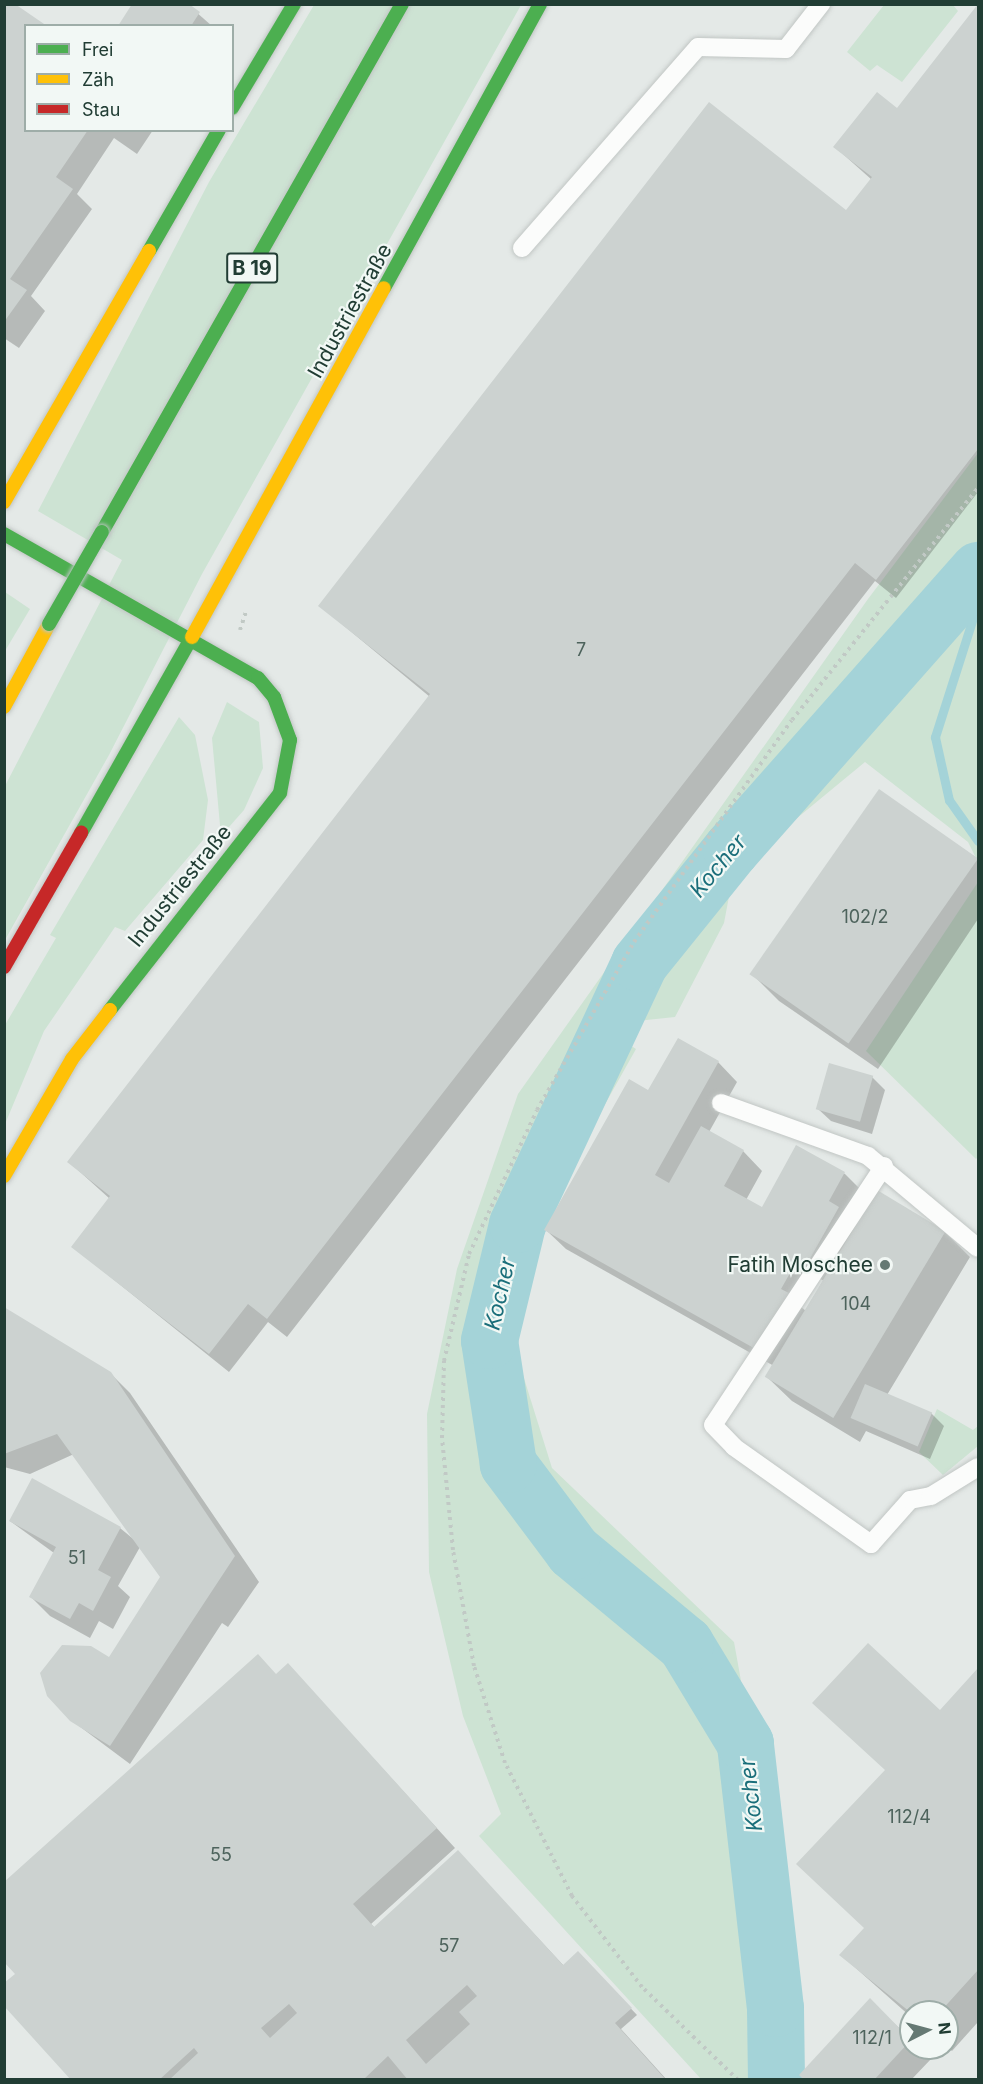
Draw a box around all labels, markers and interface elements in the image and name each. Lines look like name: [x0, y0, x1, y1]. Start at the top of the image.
legend: [24, 24, 234, 132]
text: Frei: [82, 39, 113, 60]
text: Zäh: [82, 69, 114, 90]
text: Stau: [82, 99, 120, 120]
street label: Industriestraße: [303, 239, 397, 383]
road number: B 19: [225, 251, 279, 285]
house number: 7: [576, 639, 586, 661]
street label: Industriestraße: [123, 820, 237, 952]
water label: Kocher: [684, 829, 752, 903]
house number: 102/2: [841, 906, 889, 928]
place label: Fatih Moschee: [727, 1252, 873, 1278]
water label: Kocher: [479, 1255, 521, 1333]
marker: Fatih Moschee: [878, 1258, 892, 1272]
house number: 104: [841, 1293, 871, 1315]
house number: 51: [68, 1547, 86, 1569]
water label: Kocher: [734, 1757, 768, 1833]
house number: 112/4: [887, 1806, 931, 1828]
house number: 55: [210, 1844, 232, 1866]
house number: 57: [438, 1935, 460, 1957]
north arrow: [899, 2000, 959, 2060]
text: N: [934, 2021, 955, 2035]
house number: 112/1: [852, 2027, 892, 2049]

